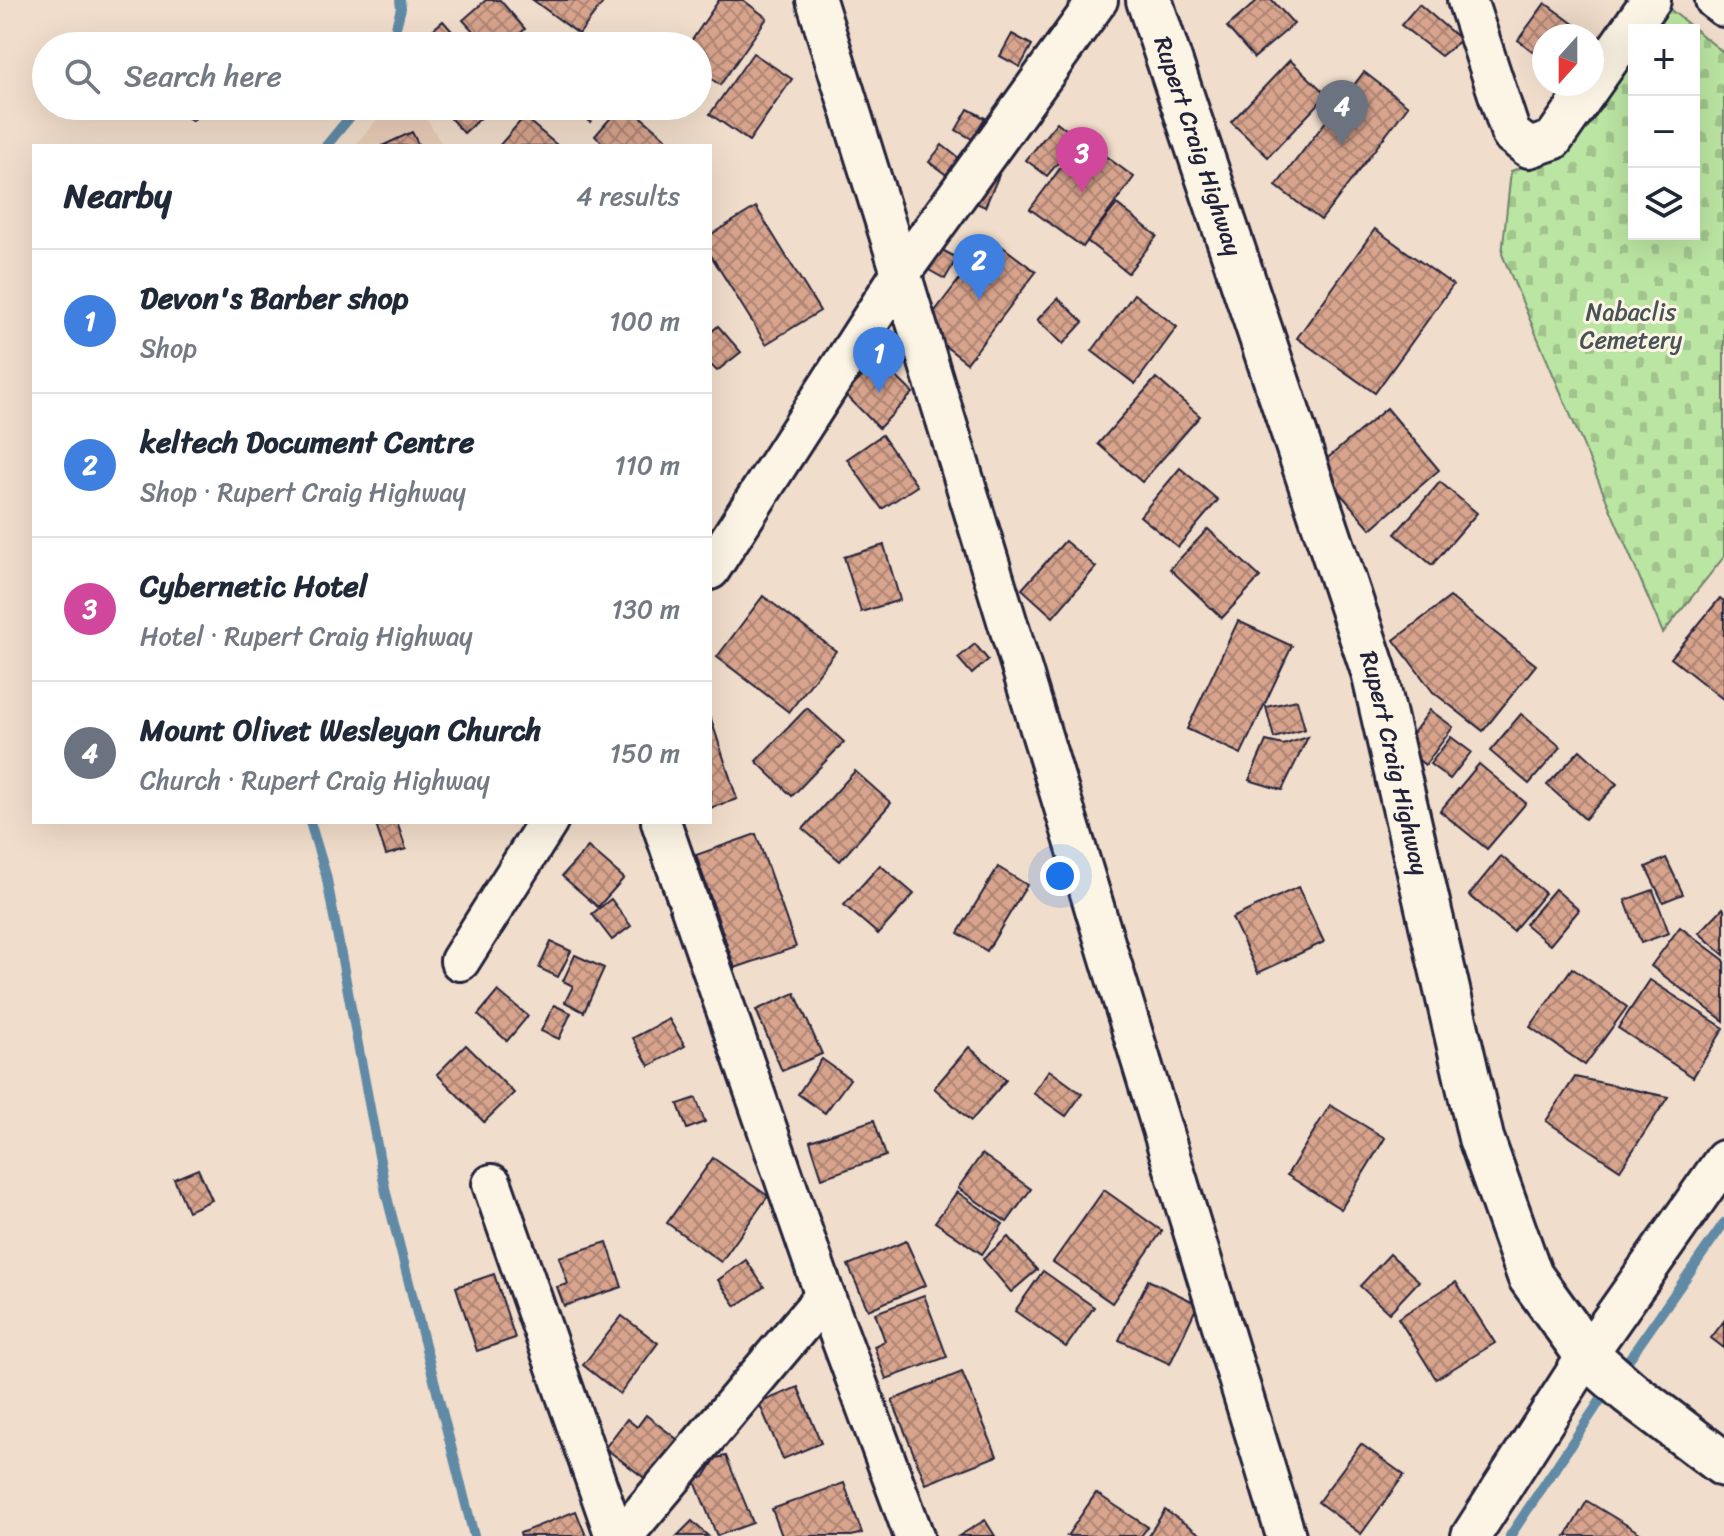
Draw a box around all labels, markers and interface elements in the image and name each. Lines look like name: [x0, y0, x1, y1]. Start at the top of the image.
north arrow: [1532, 24, 1604, 96]
map controls: [1628, 24, 1700, 240]
button: +: [1628, 24, 1700, 96]
street label: Rupert Craig Highway: [1142, 31, 1254, 262]
search box: [32, 32, 712, 120]
text: Search here: [124, 49, 282, 103]
icon: search: [60, 54, 104, 98]
pin: 4: [1316, 80, 1368, 146]
button: −: [1628, 96, 1700, 168]
pin: 3: [1056, 127, 1108, 193]
text: Nearby: [64, 166, 172, 226]
button: layers: [1628, 168, 1700, 240]
text: 4 results: [576, 173, 680, 219]
pin: 2: [953, 234, 1005, 300]
text: Devon's Barber shop: [140, 271, 409, 325]
park label: Nabaclis Cemetery: [1580, 291, 1683, 361]
text: 1: [84, 298, 96, 344]
text: 100 m: [609, 298, 680, 344]
text: Shop: [140, 325, 197, 371]
pin: 1: [853, 327, 905, 393]
text: keltech Document Centre: [140, 415, 474, 469]
text: 2: [82, 442, 98, 488]
text: 110 m: [615, 442, 680, 488]
text: Shop · Rupert Craig Highway: [140, 469, 466, 515]
text: Cybernetic Hotel: [140, 559, 367, 613]
text: 3: [83, 586, 97, 632]
text: 130 m: [611, 586, 680, 632]
text: Hotel · Rupert Craig Highway: [140, 613, 473, 659]
street label: Rupert Craig Highway: [1347, 645, 1441, 880]
text: Mount Olivet Wesleyan Church: [140, 703, 542, 757]
text: 4: [82, 730, 98, 776]
text: 150 m: [610, 730, 680, 776]
text: Church · Rupert Craig Highway: [140, 757, 490, 803]
your location: [1040, 856, 1080, 896]

